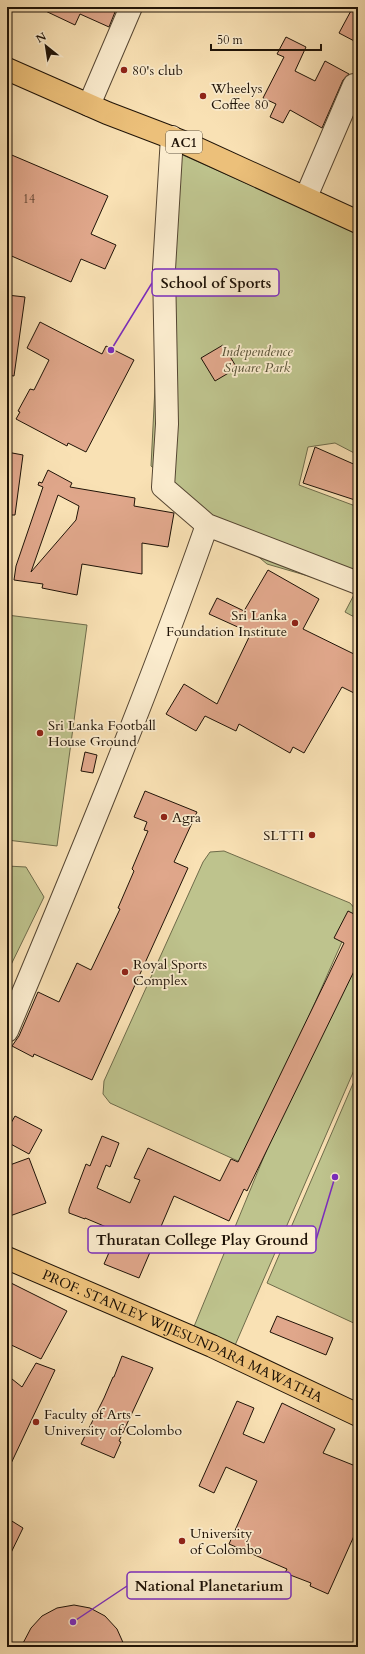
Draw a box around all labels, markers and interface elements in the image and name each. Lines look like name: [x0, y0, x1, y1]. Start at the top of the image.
north arrow: [26, 26, 66, 66]
scale bar: [211, 26, 321, 52]
text: N: [33, 29, 50, 47]
text: 50 m: [217, 32, 244, 48]
place label: 80's club: [132, 61, 183, 80]
marker: 80's club: [119, 65, 129, 75]
place label: Wheelys Coffee 80: [210, 79, 269, 114]
marker: Wheelys Coffee 80: [198, 91, 208, 101]
road number: AC1: [166, 131, 202, 153]
house number: 14: [23, 191, 35, 207]
callout: School of Sports: [152, 269, 279, 296]
text: School of Sports: [161, 273, 271, 293]
park label: Independence Square Park: [221, 342, 293, 377]
place label: Sri Lanka Foundation Institute: [166, 606, 287, 641]
marker: Sri Lanka Foundation Institute: [290, 618, 300, 628]
place label: Sri Lanka Football House Ground: [48, 716, 156, 751]
marker: Sri Lanka Football House Ground: [35, 728, 45, 738]
place label: Agra: [172, 808, 201, 827]
marker: Agra: [159, 812, 169, 822]
place label: SLTTI: [263, 826, 304, 845]
marker: SLTTI: [307, 830, 317, 840]
place label: Royal Sports Complex: [133, 955, 208, 990]
marker: Royal Sports Complex: [120, 967, 130, 977]
callout: Thuratan College Play Ground: [88, 1226, 316, 1253]
text: Thuratan College Play Ground: [96, 1230, 309, 1250]
street label: PROF. STANLEY WIJESUNDARA MAWATHA: [39, 1265, 326, 1407]
place label: Faculty of Arts - University of Colombo: [44, 1405, 182, 1440]
marker: Faculty of Arts - University of Colombo: [31, 1417, 41, 1427]
place label: University of Colombo: [190, 1524, 262, 1559]
marker: University of Colombo: [177, 1536, 187, 1546]
callout: National Planetarium: [127, 1572, 291, 1599]
text: National Planetarium: [135, 1576, 283, 1596]

